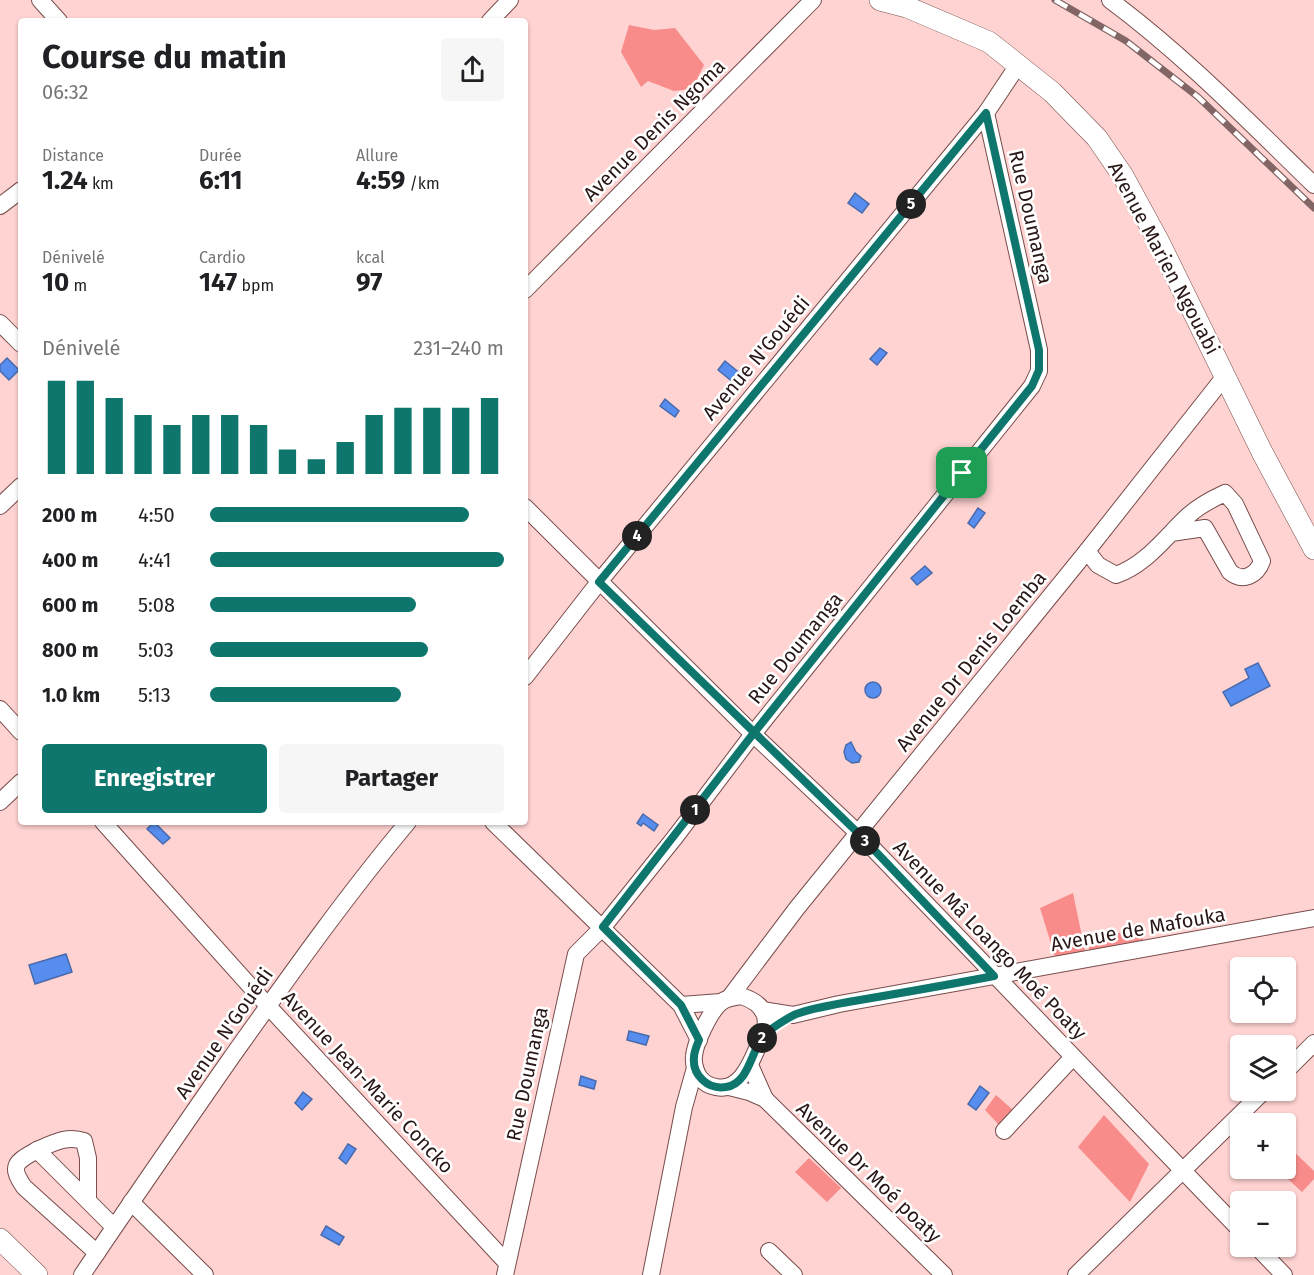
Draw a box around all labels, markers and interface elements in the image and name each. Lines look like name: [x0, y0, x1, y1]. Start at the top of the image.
text: Course du matin: [42, 37, 287, 77]
button: share: [441, 38, 504, 101]
street label: Avenue Denis Ngoma: [578, 54, 730, 206]
text: 06:32: [42, 80, 88, 104]
text: Distance: [42, 146, 104, 165]
text: Durée: [199, 146, 242, 165]
text: Allure: [356, 146, 398, 165]
street label: Rue Doumanga: [1004, 148, 1058, 286]
street label: Avenue Marien Ngouabi: [1103, 158, 1225, 358]
text: 1.24: [42, 165, 88, 196]
text: 6:11: [199, 165, 243, 196]
text: 4:59: [356, 165, 405, 196]
text: km: [88, 174, 114, 193]
text: /km: [405, 174, 440, 193]
pin: 5: [896, 189, 926, 219]
text: 5: [907, 194, 915, 213]
text: Dénivelé: [42, 248, 105, 267]
text: Cardio: [199, 248, 246, 267]
text: kcal: [356, 248, 385, 267]
text: 10: [42, 267, 69, 298]
text: 147: [199, 267, 237, 298]
text: 97: [356, 267, 382, 298]
text: m: [69, 276, 87, 295]
text: bpm: [237, 276, 274, 295]
street label: Avenue N'Gouédi: [697, 291, 815, 425]
text: Dénivelé: [42, 336, 120, 360]
text: 231–240 m: [413, 336, 504, 360]
pin: [936, 447, 987, 498]
icon: arrive: [945, 456, 978, 489]
text: 200 m: [42, 503, 97, 527]
text: 4:50: [138, 503, 175, 527]
pin: 4: [622, 521, 652, 551]
text: 4: [632, 526, 642, 545]
text: 400 m: [42, 548, 98, 572]
text: 4:41: [138, 548, 171, 572]
street label: Avenue Dr Denis Loemba: [891, 566, 1051, 756]
street label: Rue Doumanga: [743, 587, 847, 709]
text: 600 m: [42, 593, 98, 617]
text: 5:08: [138, 593, 175, 617]
text: 800 m: [42, 638, 99, 662]
text: 5:03: [138, 638, 174, 662]
text: 1.0 km: [42, 683, 100, 707]
text: 5:13: [138, 683, 171, 707]
button: Enregistrer: [42, 744, 267, 813]
button: Partager: [279, 744, 504, 813]
pin: 1: [680, 795, 710, 825]
text: 1: [691, 800, 699, 819]
pin: 3: [850, 826, 880, 856]
text: 3: [861, 831, 869, 850]
street label: Avenue Mâ Loango Moé Poaty: [888, 835, 1092, 1045]
street label: Avenue de Mafouka: [1049, 902, 1227, 956]
map controls: [1230, 957, 1296, 1257]
button: locate: [1230, 957, 1296, 1023]
street label: Avenue N'Gouédi: [170, 963, 278, 1103]
street label: Avenue Jean-Marie Concko: [277, 986, 459, 1178]
street label: Rue Doumanga: [501, 1005, 553, 1143]
pin: 2: [747, 1023, 777, 1053]
text: 2: [758, 1028, 766, 1047]
button: layers: [1230, 1035, 1296, 1101]
street label: Avenue Dr Moé poaty: [792, 1097, 947, 1248]
button: +: [1230, 1113, 1296, 1179]
button: −: [1230, 1191, 1296, 1257]

